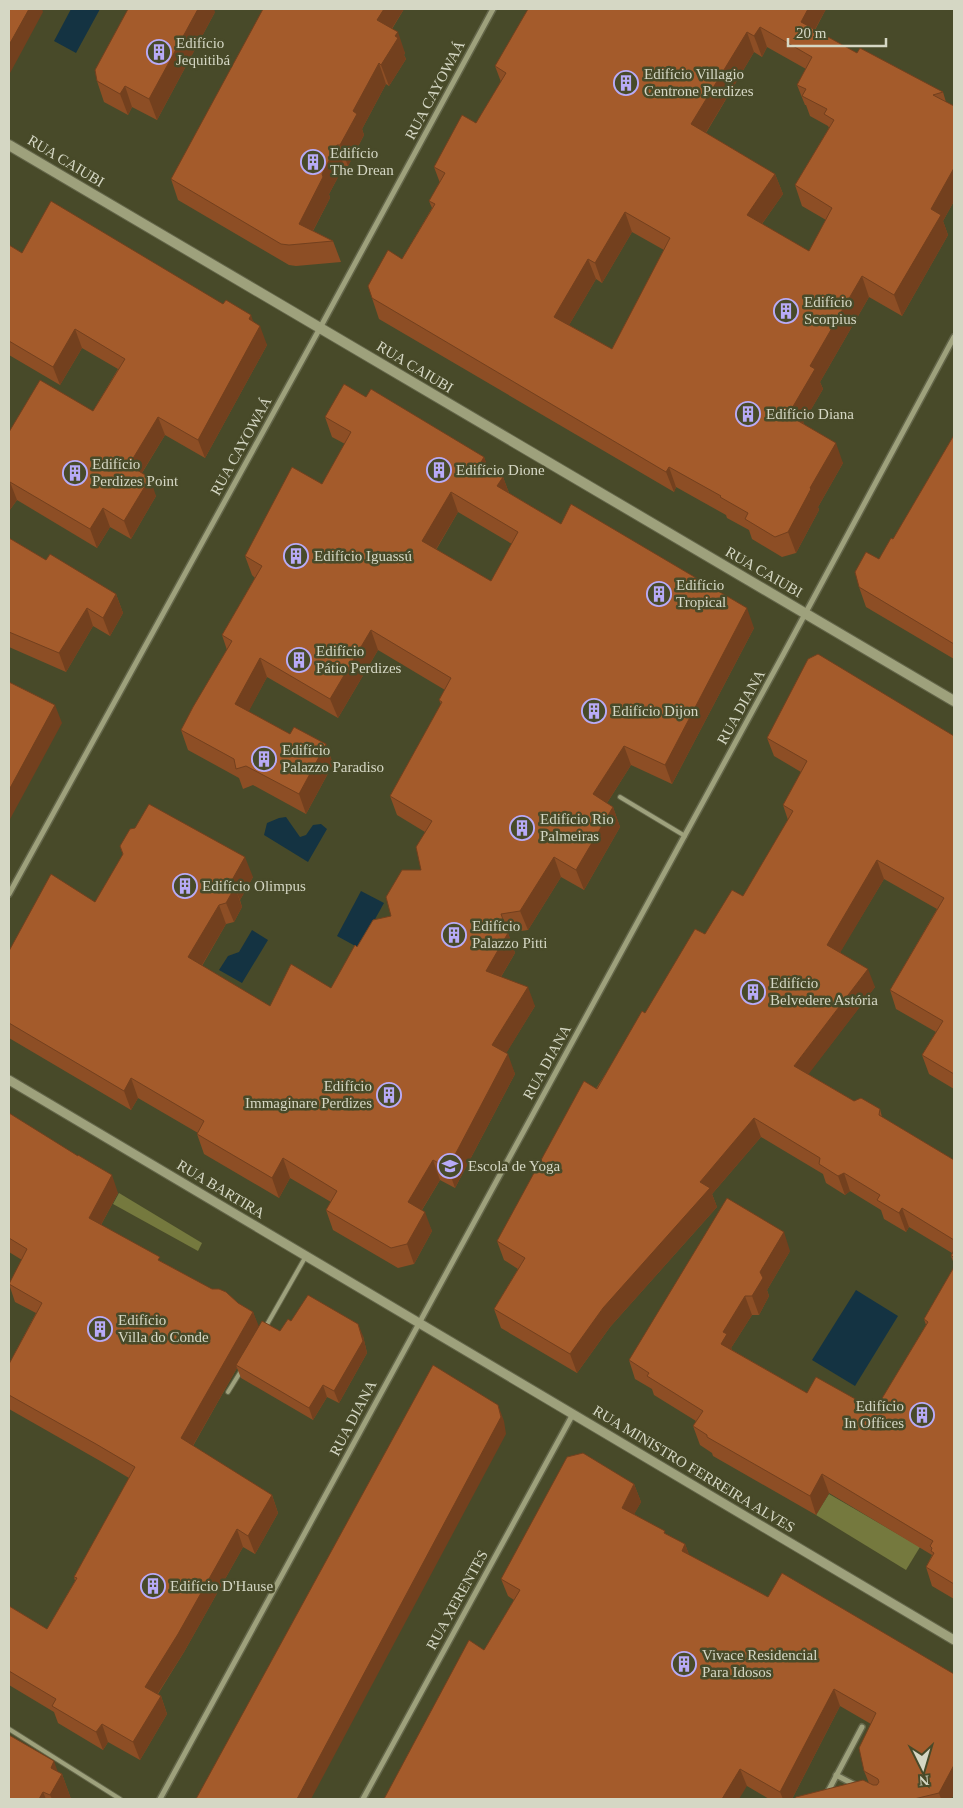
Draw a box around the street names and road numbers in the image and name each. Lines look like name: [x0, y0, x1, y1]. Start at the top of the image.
street label: RUA CAYOWAÁ: [402, 38, 468, 142]
street label: RUA CAIUBI: [25, 132, 107, 190]
street label: RUA CAIUBI: [374, 338, 456, 396]
street label: RUA CAYOWAÁ: [207, 394, 275, 498]
street label: RUA CAIUBI: [723, 544, 805, 600]
street label: RUA DIANA: [714, 667, 768, 747]
street label: RUA DIANA: [520, 1022, 574, 1102]
street label: RUA BARTIRA: [174, 1157, 268, 1222]
street label: RUA DIANA: [326, 1377, 380, 1458]
street label: RUA MINISTRO FERREIRA ALVES: [590, 1402, 798, 1536]
street label: RUA XERENTES: [423, 1547, 491, 1653]

